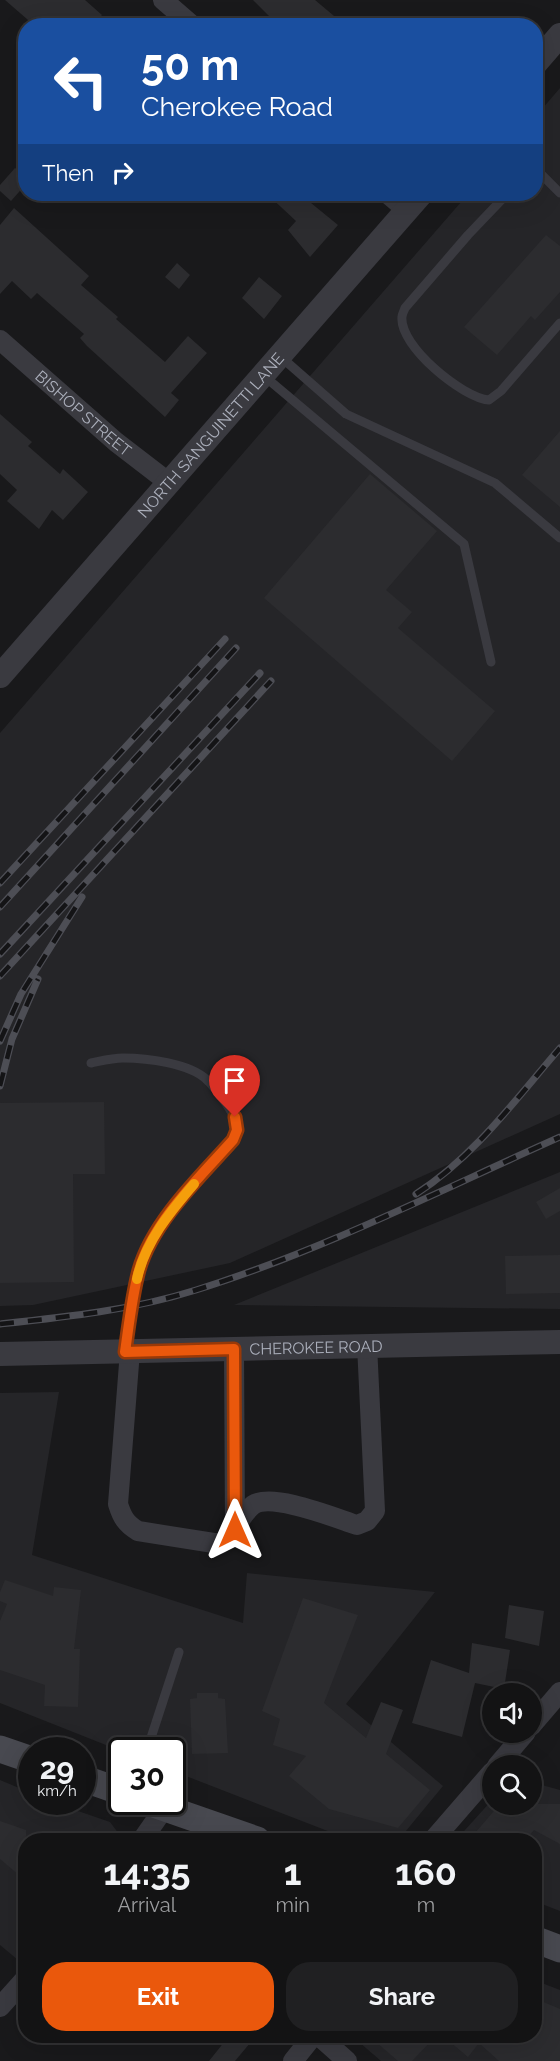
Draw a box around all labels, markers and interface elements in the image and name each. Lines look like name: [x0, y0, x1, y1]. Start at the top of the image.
text: 50 m: [141, 41, 239, 90]
icon: left: [42, 42, 120, 120]
text: Cherokee Road: [141, 91, 333, 122]
icon: right: [106, 156, 139, 189]
text: Then: [42, 160, 94, 186]
street label: NORTH SANGUINETTI LANE: [133, 348, 288, 521]
street label: BISHOP STREET: [32, 366, 135, 460]
pin: [209, 1055, 260, 1117]
icon: arrive: [218, 1064, 251, 1097]
street label: CHEROKEE ROAD: [249, 1336, 383, 1358]
position arrow: [203, 1498, 267, 1562]
map controls: [482, 1683, 542, 1815]
button: sound: [482, 1683, 542, 1743]
speed limit sign: 30: [108, 1737, 186, 1815]
text: 29: [40, 1751, 74, 1786]
button: search: [482, 1755, 542, 1815]
text: km/h: [37, 1782, 77, 1800]
text: 14:35: [103, 1851, 190, 1893]
text: 1: [284, 1851, 302, 1893]
text: 160: [395, 1851, 457, 1893]
text: Arrival: [117, 1893, 176, 1917]
text: min: [276, 1893, 310, 1917]
text: m: [417, 1893, 435, 1917]
button: Exit: [42, 1962, 274, 2031]
button: Share: [286, 1962, 518, 2031]

